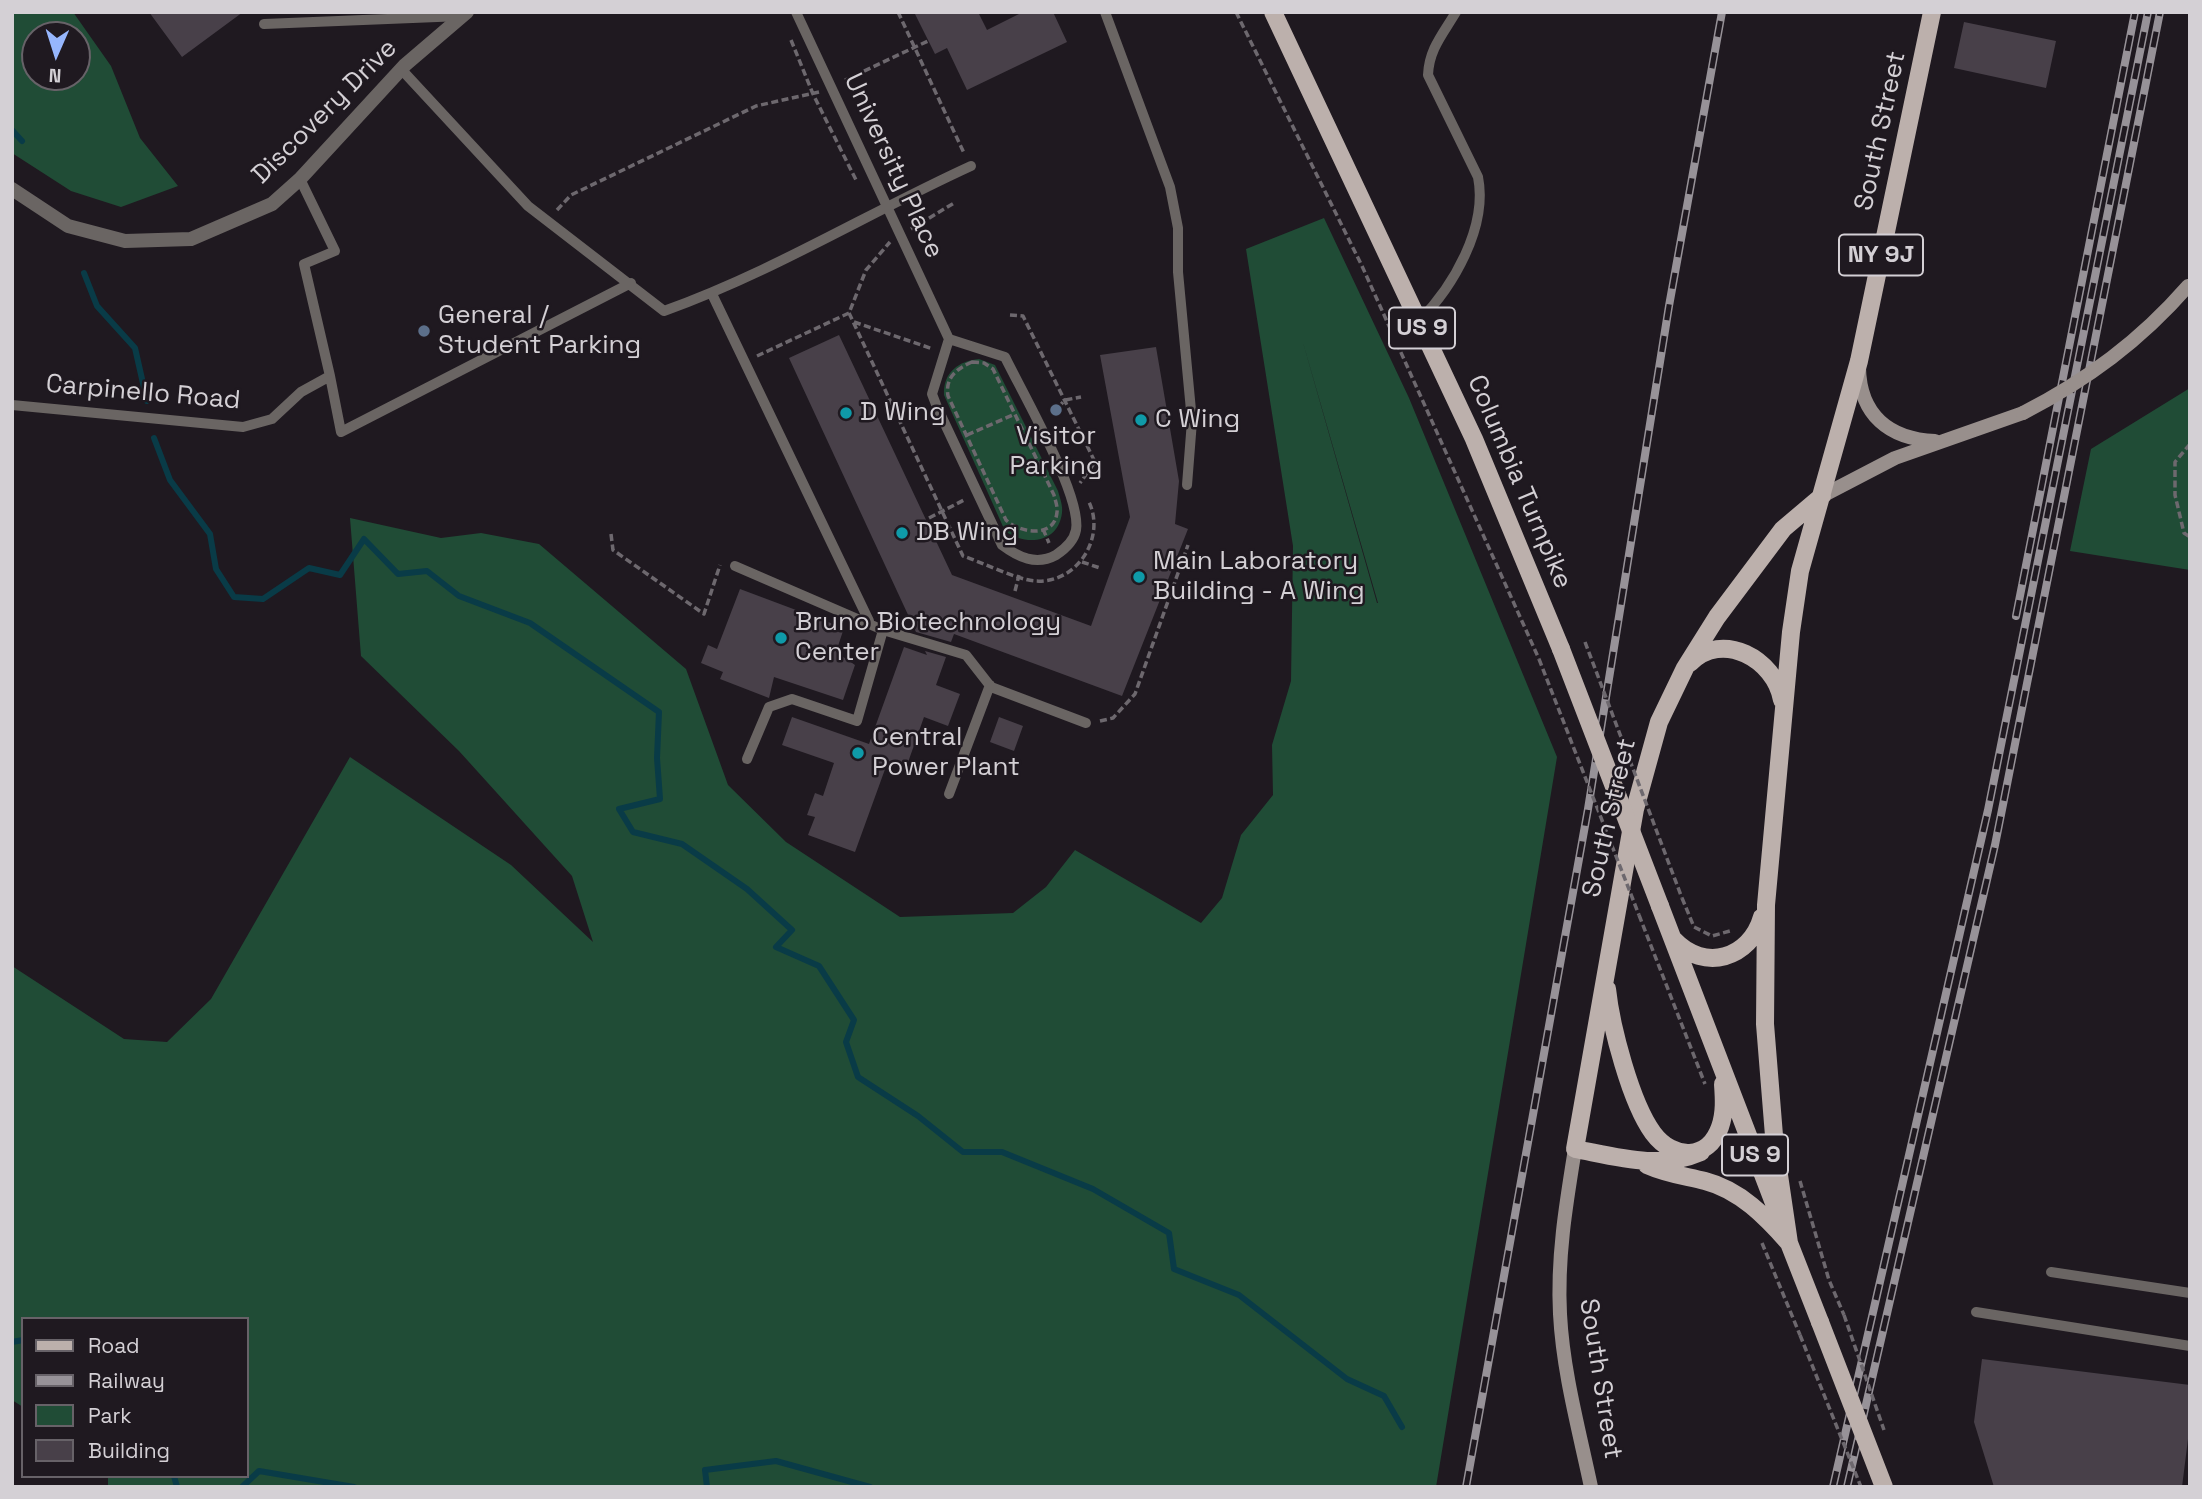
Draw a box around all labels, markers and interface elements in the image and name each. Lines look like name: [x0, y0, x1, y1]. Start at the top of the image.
north arrow: [21, 21, 91, 91]
street label: Discovery Drive: [246, 33, 404, 191]
street label: South Street: [1849, 49, 1913, 213]
text: N: [48, 63, 62, 88]
street label: University Place: [837, 69, 949, 263]
road number: NY 9J: [1839, 234, 1923, 276]
place label: General / Student Parking: [438, 300, 641, 362]
road number: US 9: [1389, 307, 1455, 348]
marker: General / Student Parking: [416, 323, 432, 339]
street label: Carpinello Road: [44, 369, 242, 417]
street label: Columbia Turnpike: [1460, 371, 1578, 593]
place label: D Wing: [860, 397, 946, 429]
marker: Visitor Parking: [1048, 402, 1064, 418]
place label: C Wing: [1155, 404, 1240, 436]
marker: D Wing: [838, 405, 854, 421]
marker: C Wing: [1133, 412, 1149, 428]
place label: Visitor Parking: [1009, 421, 1103, 482]
place label: DB Wing: [916, 517, 1018, 549]
marker: DB Wing: [894, 525, 910, 541]
place label: Main Laboratory Building - A Wing: [1153, 546, 1365, 608]
marker: Main Laboratory Building - A Wing: [1131, 569, 1147, 585]
place label: Bruno Biotechnology Center: [795, 607, 1061, 668]
marker: Bruno Biotechnology Center: [773, 630, 789, 646]
place label: Central Power Plant: [872, 722, 1020, 784]
street label: South Street: [1577, 736, 1643, 900]
marker: Central Power Plant: [850, 745, 866, 761]
road number: US 9: [1722, 1134, 1788, 1176]
street label: South Street: [1572, 1297, 1628, 1461]
legend: [21, 1317, 248, 1478]
text: Road: [88, 1332, 140, 1359]
text: Railway: [88, 1367, 165, 1394]
text: Park: [88, 1402, 132, 1429]
text: Building: [88, 1437, 170, 1464]

